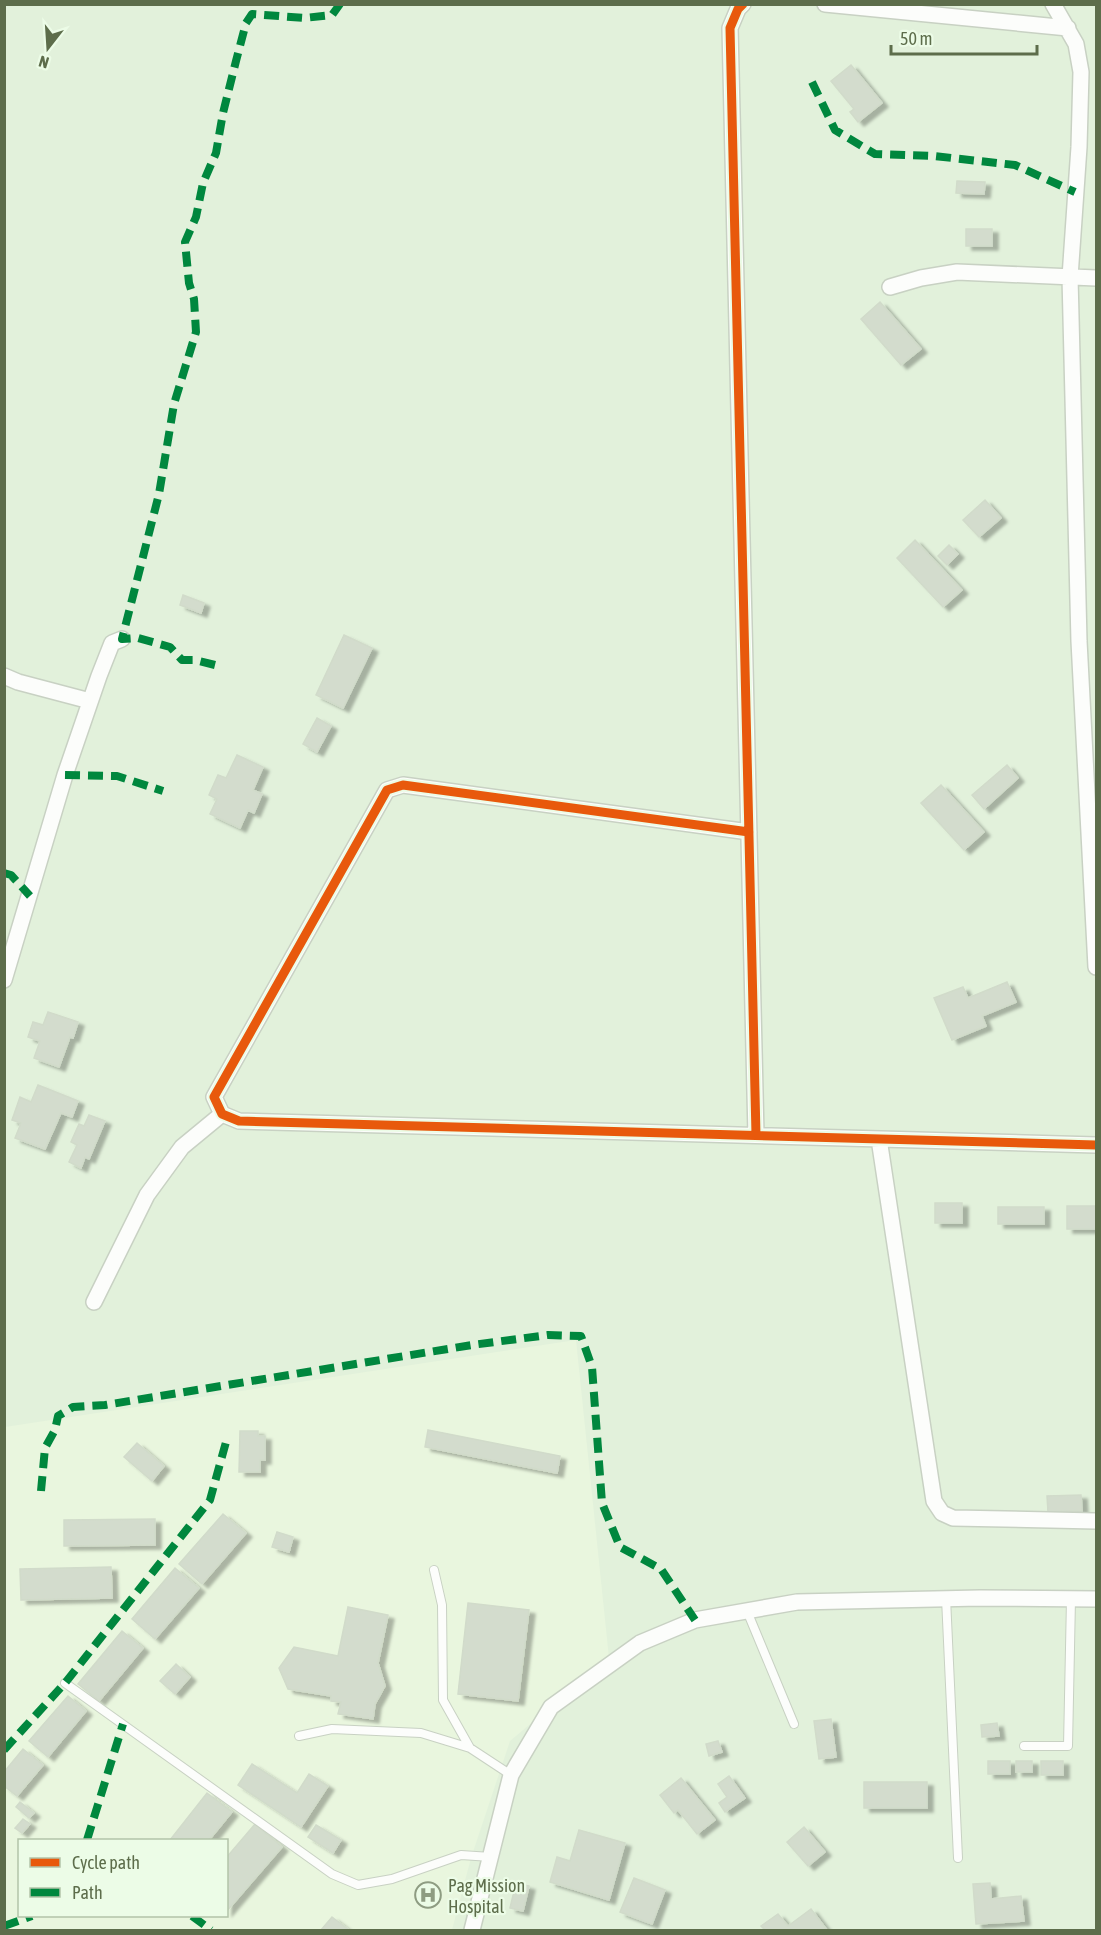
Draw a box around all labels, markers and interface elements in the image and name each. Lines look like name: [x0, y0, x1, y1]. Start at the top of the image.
north arrow: [18, 18, 78, 78]
scale bar: [891, 18, 1036, 56]
text: 50 m: [900, 28, 932, 49]
text: N: [36, 52, 51, 72]
legend: [18, 1839, 228, 1917]
text: Cycle path: [72, 1852, 140, 1873]
place label: Pag Mission Hospital: [448, 1875, 525, 1917]
hospital icon: Pag Mission Hospital: [413, 1880, 443, 1910]
text: Path: [72, 1882, 103, 1903]

